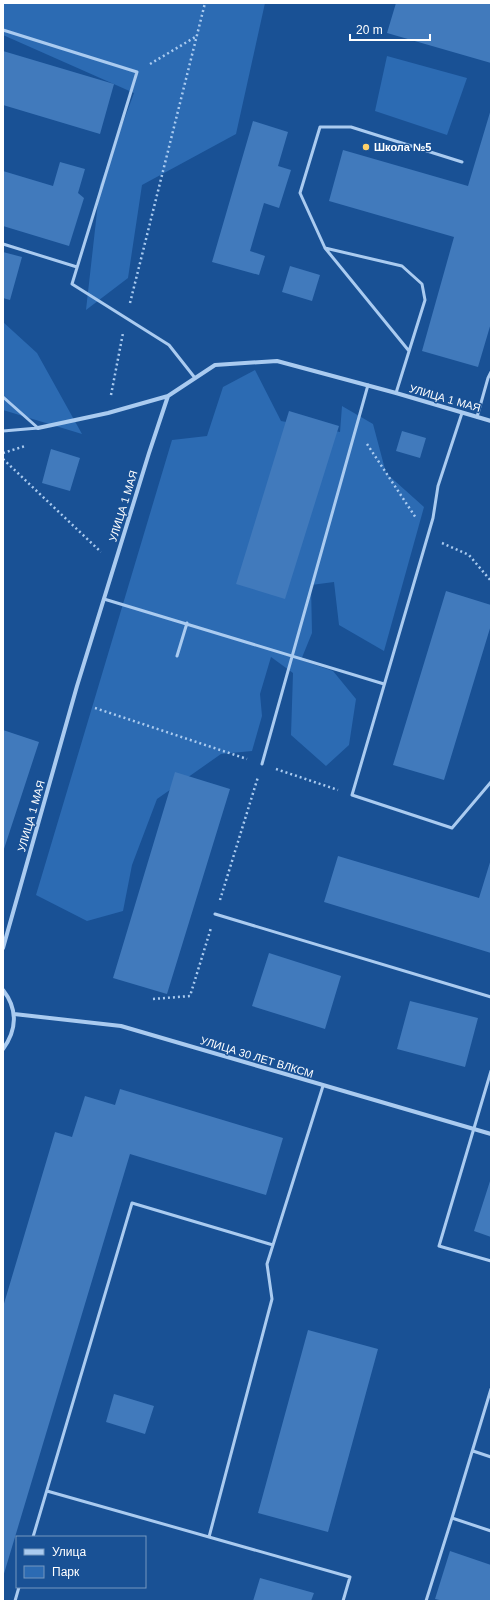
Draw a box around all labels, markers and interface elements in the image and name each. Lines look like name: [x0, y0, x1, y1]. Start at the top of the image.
scale bar: [350, 16, 430, 42]
text: 20 m: [356, 23, 383, 37]
place label: Школа №5: [374, 141, 431, 153]
marker: Школа №5: [361, 142, 371, 152]
street label: УЛИЦА 1 МАЯ: [408, 382, 482, 414]
street label: УЛИЦА 1 МАЯ: [106, 469, 140, 543]
street label: УЛИЦА 1 МАЯ: [15, 779, 47, 853]
street label: УЛИЦА 30 ЛЕТ ВЛКСМ: [199, 1034, 315, 1080]
legend: [16, 1536, 146, 1588]
text: Улица: [52, 1545, 86, 1559]
text: Парк: [52, 1565, 80, 1579]

